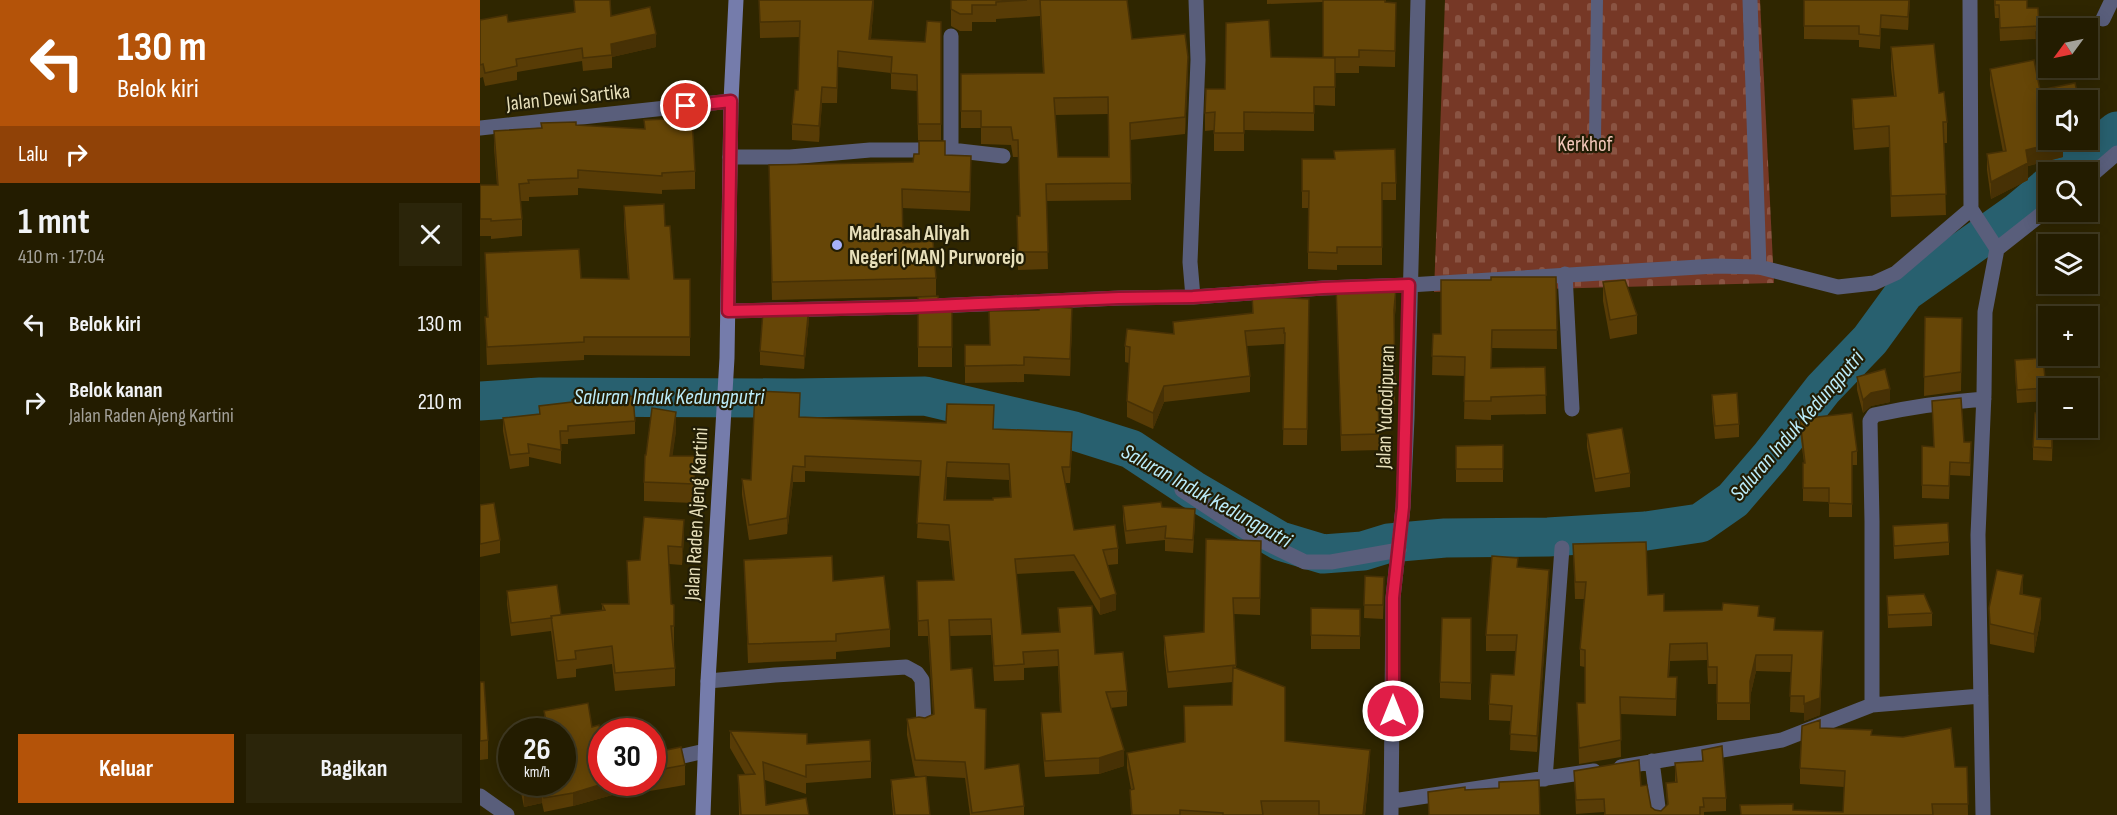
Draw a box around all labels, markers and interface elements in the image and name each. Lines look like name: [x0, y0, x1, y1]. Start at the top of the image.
north arrow: [2038, 18, 2098, 78]
map controls: [2038, 18, 2098, 438]
text: 130 m: [117, 22, 207, 73]
icon: left: [18, 24, 96, 102]
text: Belok kiri: [117, 73, 199, 105]
street label: Jalan Dewi Sartika: [504, 79, 631, 117]
pin: [660, 80, 711, 131]
icon: arrive: [669, 89, 702, 122]
button: sound: [2038, 90, 2098, 150]
park label: Kerkhof: [1557, 132, 1614, 157]
icon: right: [60, 138, 93, 171]
text: Lalu: [18, 141, 48, 168]
button: search: [2038, 162, 2098, 222]
text: 1 mnt: [18, 201, 90, 244]
button: close: [399, 203, 462, 266]
place label: Madrasah Aliyah Negeri (MAN) Purworejo: [849, 221, 1024, 270]
button: layers: [2038, 234, 2098, 294]
marker: Madrasah Aliyah Negeri (MAN) Purworejo: [830, 238, 844, 252]
text: 410 m · 17:04: [18, 245, 105, 269]
button: +: [2038, 306, 2098, 366]
icon: left: [18, 308, 51, 341]
text: Belok kiri: [69, 311, 141, 338]
text: 130 m: [418, 311, 462, 338]
water label: Saluran Induk Kedungputri: [1724, 344, 1870, 507]
street label: Jalan Yudodipuran: [1371, 345, 1400, 470]
text: Belok kanan: [69, 377, 162, 404]
button: −: [2038, 378, 2098, 438]
water label: Saluran Induk Kedungputri: [574, 384, 765, 411]
icon: right: [18, 386, 51, 419]
text: 210 m: [418, 389, 462, 416]
text: Jalan Raden Ajeng Kartini: [69, 404, 234, 428]
street label: Jalan Raden Ajeng Kartini: [679, 427, 714, 602]
water label: Saluran Induk Kedungputri: [1116, 438, 1297, 555]
position arrow: [1361, 679, 1425, 743]
speed limit sign: 30: [588, 718, 666, 796]
text: 26: [523, 732, 551, 768]
button: Keluar: [18, 734, 234, 803]
button: Bagikan: [246, 734, 462, 803]
text: km/h: [524, 763, 550, 782]

